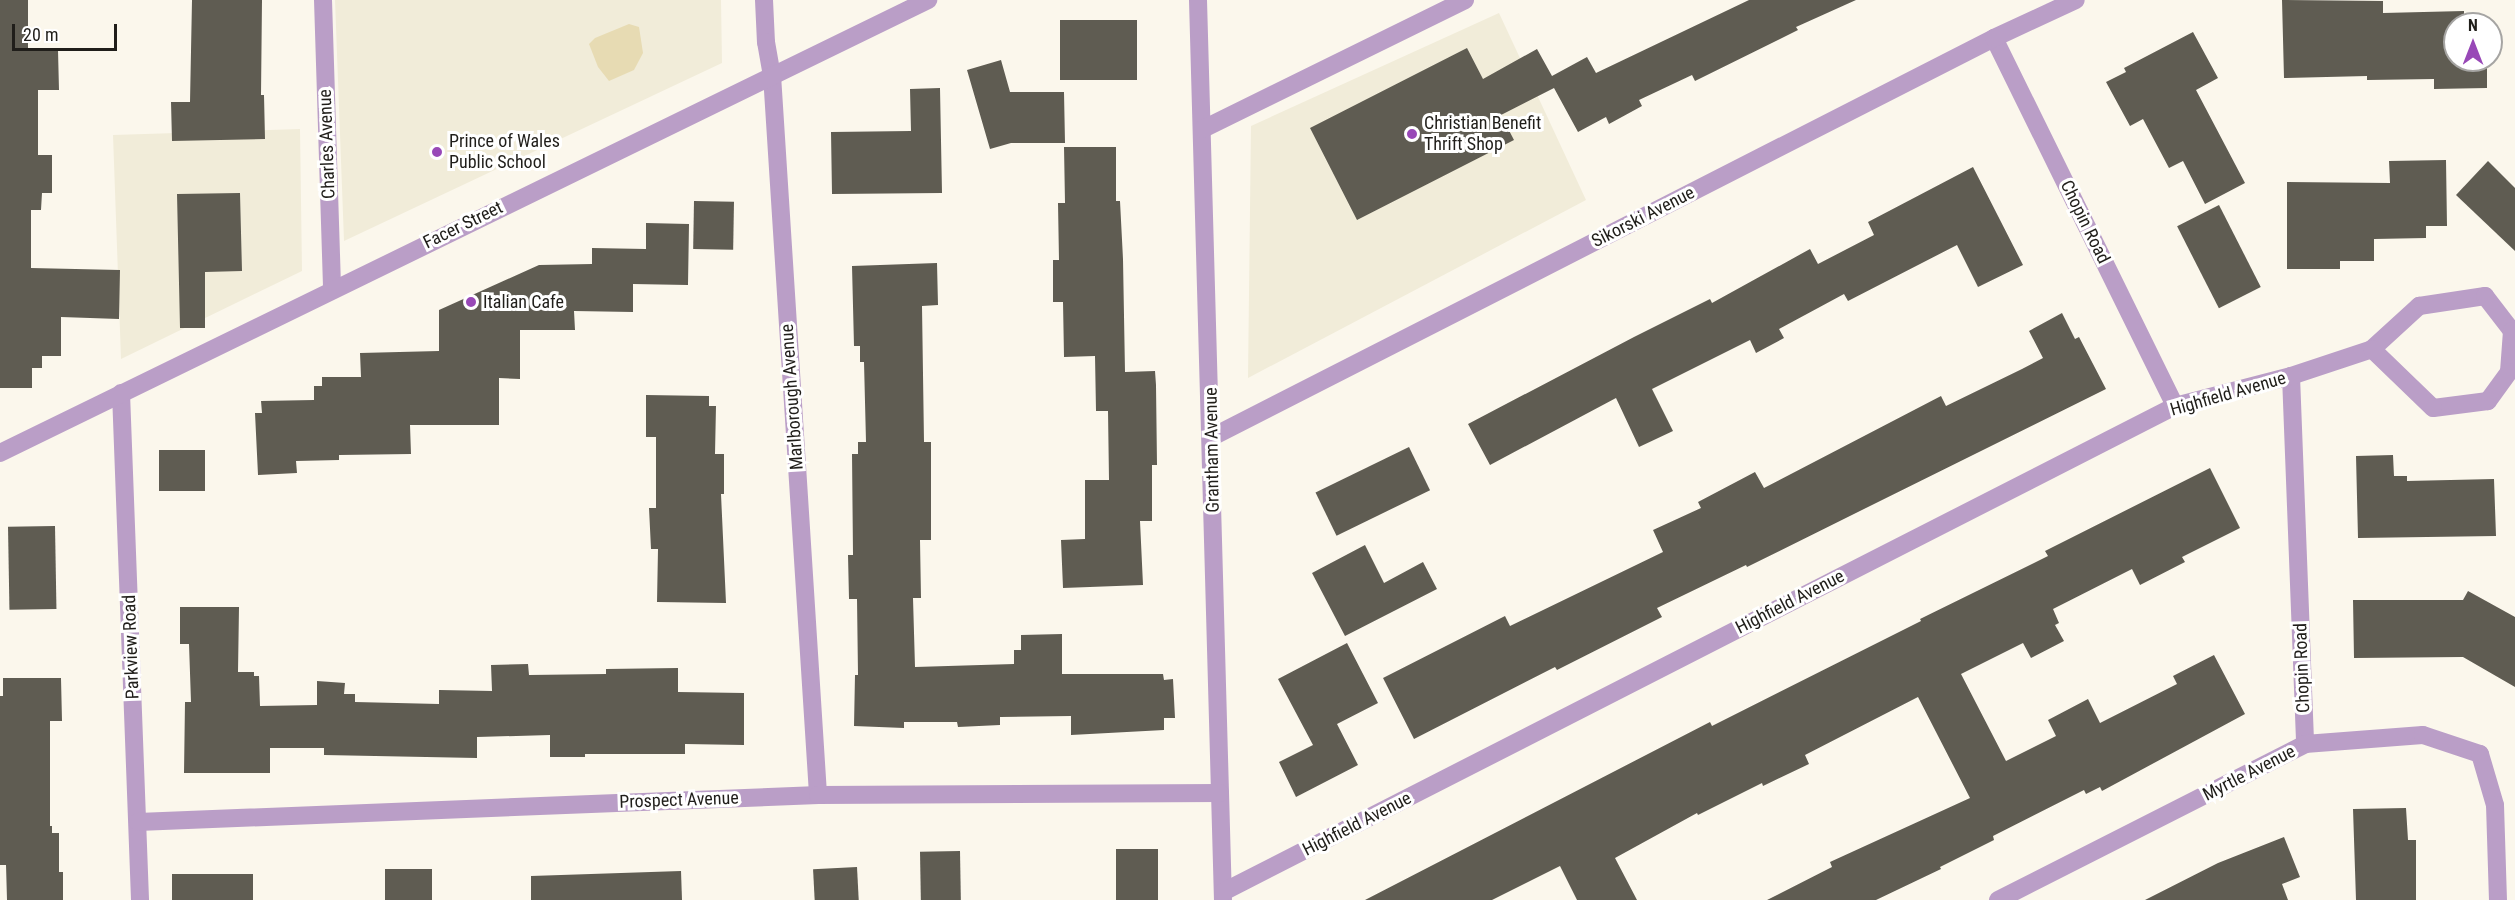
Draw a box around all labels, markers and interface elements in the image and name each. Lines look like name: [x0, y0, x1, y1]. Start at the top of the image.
scale bar: [15, 12, 120, 50]
north arrow: [2443, 12, 2503, 72]
text: N: [2468, 16, 2478, 35]
text: 20 m: [23, 24, 58, 45]
street label: Charles Avenue: [314, 89, 340, 199]
place label: Christian Benefit Thrift Shop: [1424, 113, 1541, 156]
marker: Christian Benefit Thrift Shop: [1405, 127, 1419, 141]
place label: Prince of Wales Public School: [449, 131, 560, 174]
marker: Prince of Wales Public School: [430, 145, 444, 159]
street label: Chopin Road: [2056, 177, 2114, 267]
street label: Sikorski Avenue: [1588, 182, 1698, 252]
street label: Facer Street: [420, 197, 506, 253]
place label: Italian Cafe: [483, 291, 564, 313]
marker: Italian Cafe: [464, 295, 478, 309]
street label: Marlborough Avenue: [776, 323, 808, 471]
street label: Highfield Avenue: [2168, 367, 2288, 421]
street label: Grantham Avenue: [1200, 387, 1224, 513]
street label: Highfield Avenue: [1732, 565, 1848, 639]
street label: Parkview Road: [118, 594, 144, 700]
street label: Chopin Road: [2290, 623, 2314, 713]
street label: Myrtle Avenue: [2199, 740, 2299, 806]
street label: Prospect Avenue: [619, 787, 739, 813]
street label: Highfield Avenue: [1299, 787, 1415, 861]

